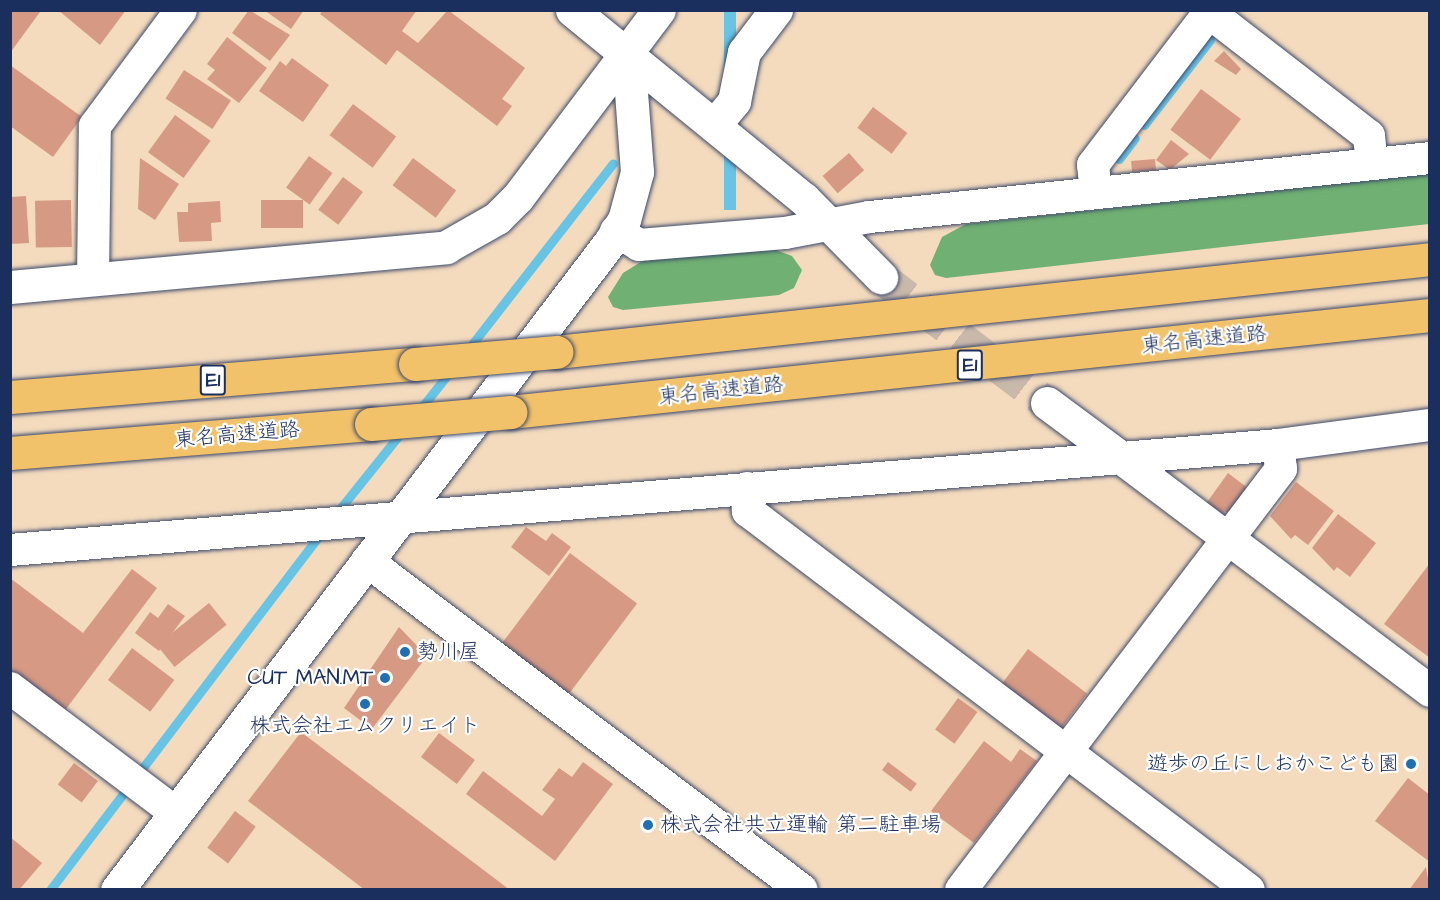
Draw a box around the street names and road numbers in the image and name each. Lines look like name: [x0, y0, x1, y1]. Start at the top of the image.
street label: 東名高速道路: [1140, 321, 1268, 359]
road number: E1: [956, 348, 984, 382]
road number: E1: [200, 363, 226, 397]
street label: 東名高速道路: [657, 372, 785, 410]
street label: 東名高速道路: [173, 417, 301, 453]

